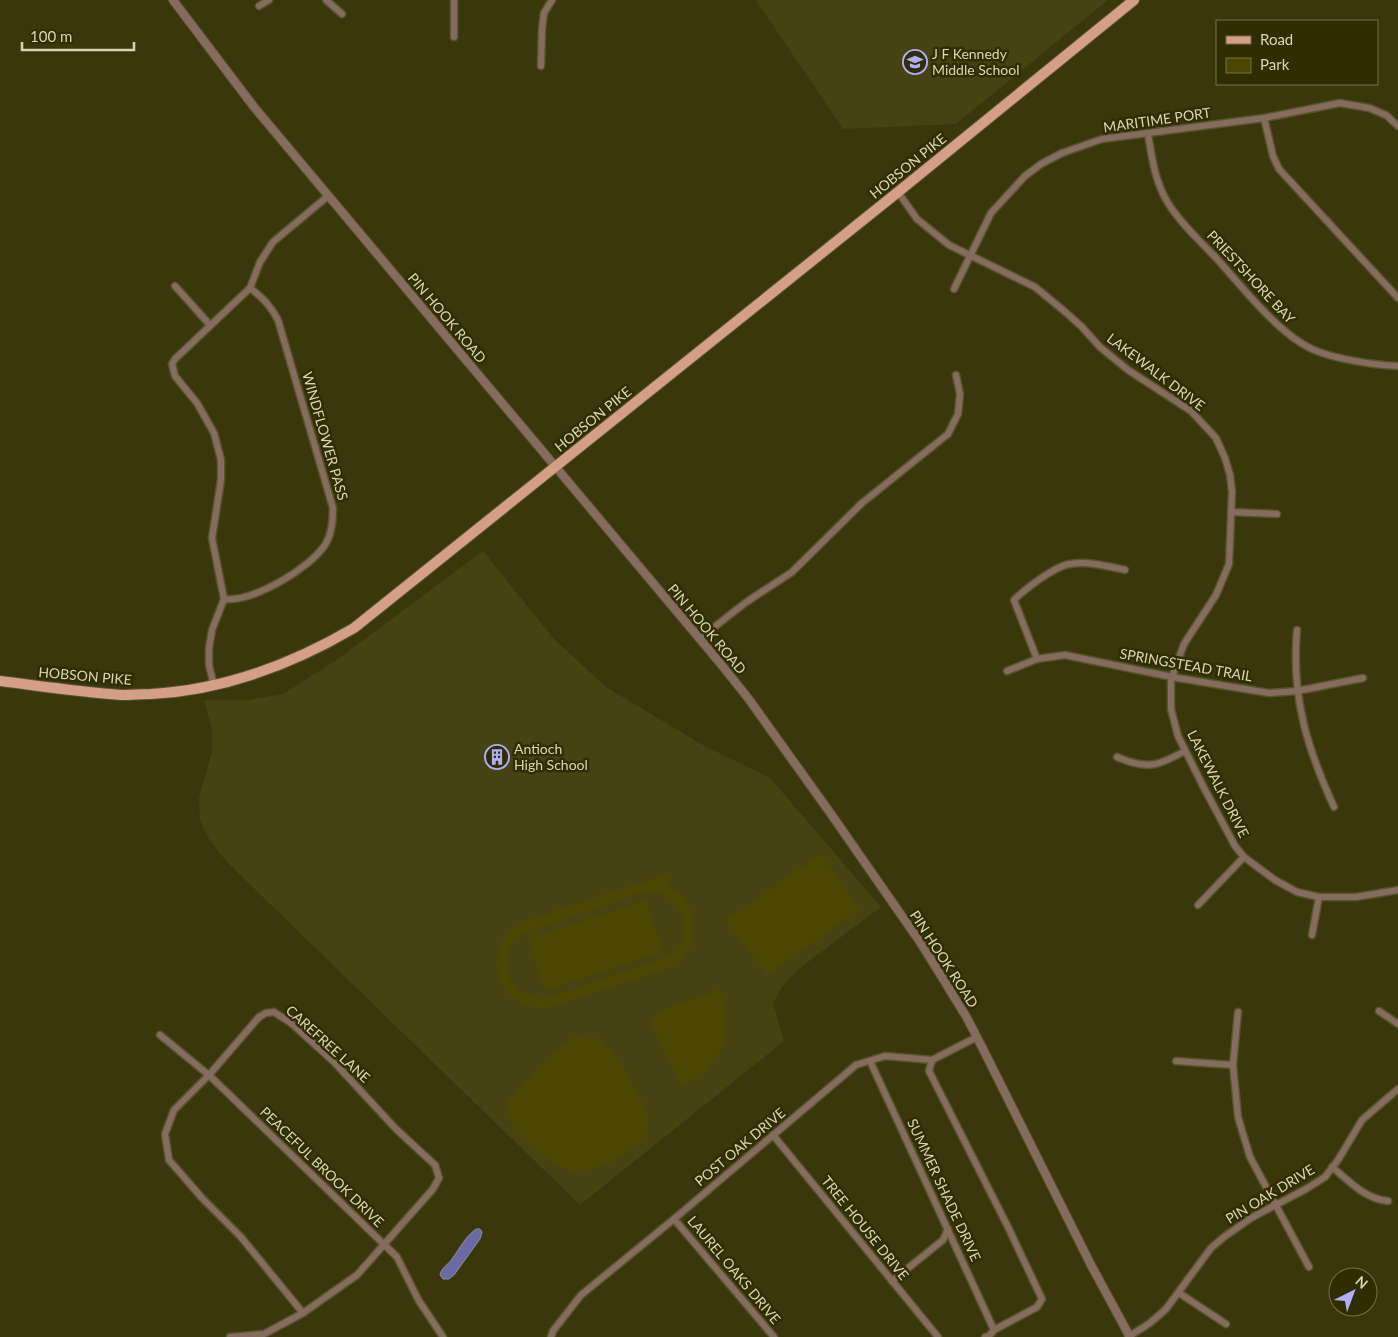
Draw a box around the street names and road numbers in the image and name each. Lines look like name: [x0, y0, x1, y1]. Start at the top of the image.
street label: MARITIME PORT: [1102, 103, 1212, 135]
street label: HOBSON PIKE: [866, 130, 949, 202]
street label: PRIESTSHORE BAY: [1204, 227, 1299, 327]
street label: PIN HOOK ROAD: [405, 269, 490, 366]
street label: LAKEWALK DRIVE: [1104, 329, 1209, 414]
street label: WINDFLOWER PASS: [299, 370, 352, 502]
street label: HOBSON PIKE: [551, 383, 634, 455]
street label: PIN HOOK ROAD: [665, 580, 750, 677]
street label: SPRINGSTEAD TRAIL: [1118, 644, 1254, 685]
street label: HOBSON PIKE: [38, 663, 132, 688]
street label: LAKEWALK DRIVE: [1184, 727, 1253, 840]
street label: PIN HOOK ROAD: [907, 907, 982, 1010]
street label: CAREFREE LANE: [283, 1001, 374, 1086]
street label: PEACEFUL BROOK DRIVE: [257, 1103, 388, 1230]
street label: POST OAK DRIVE: [691, 1104, 788, 1189]
street label: SUMMER SHADE DRIVE: [904, 1116, 985, 1264]
street label: PIN OAK DRIVE: [1222, 1160, 1317, 1227]
street label: TREE HOUSE DRIVE: [818, 1172, 913, 1283]
street label: LAUREL OAKS DRIVE: [684, 1212, 785, 1327]

